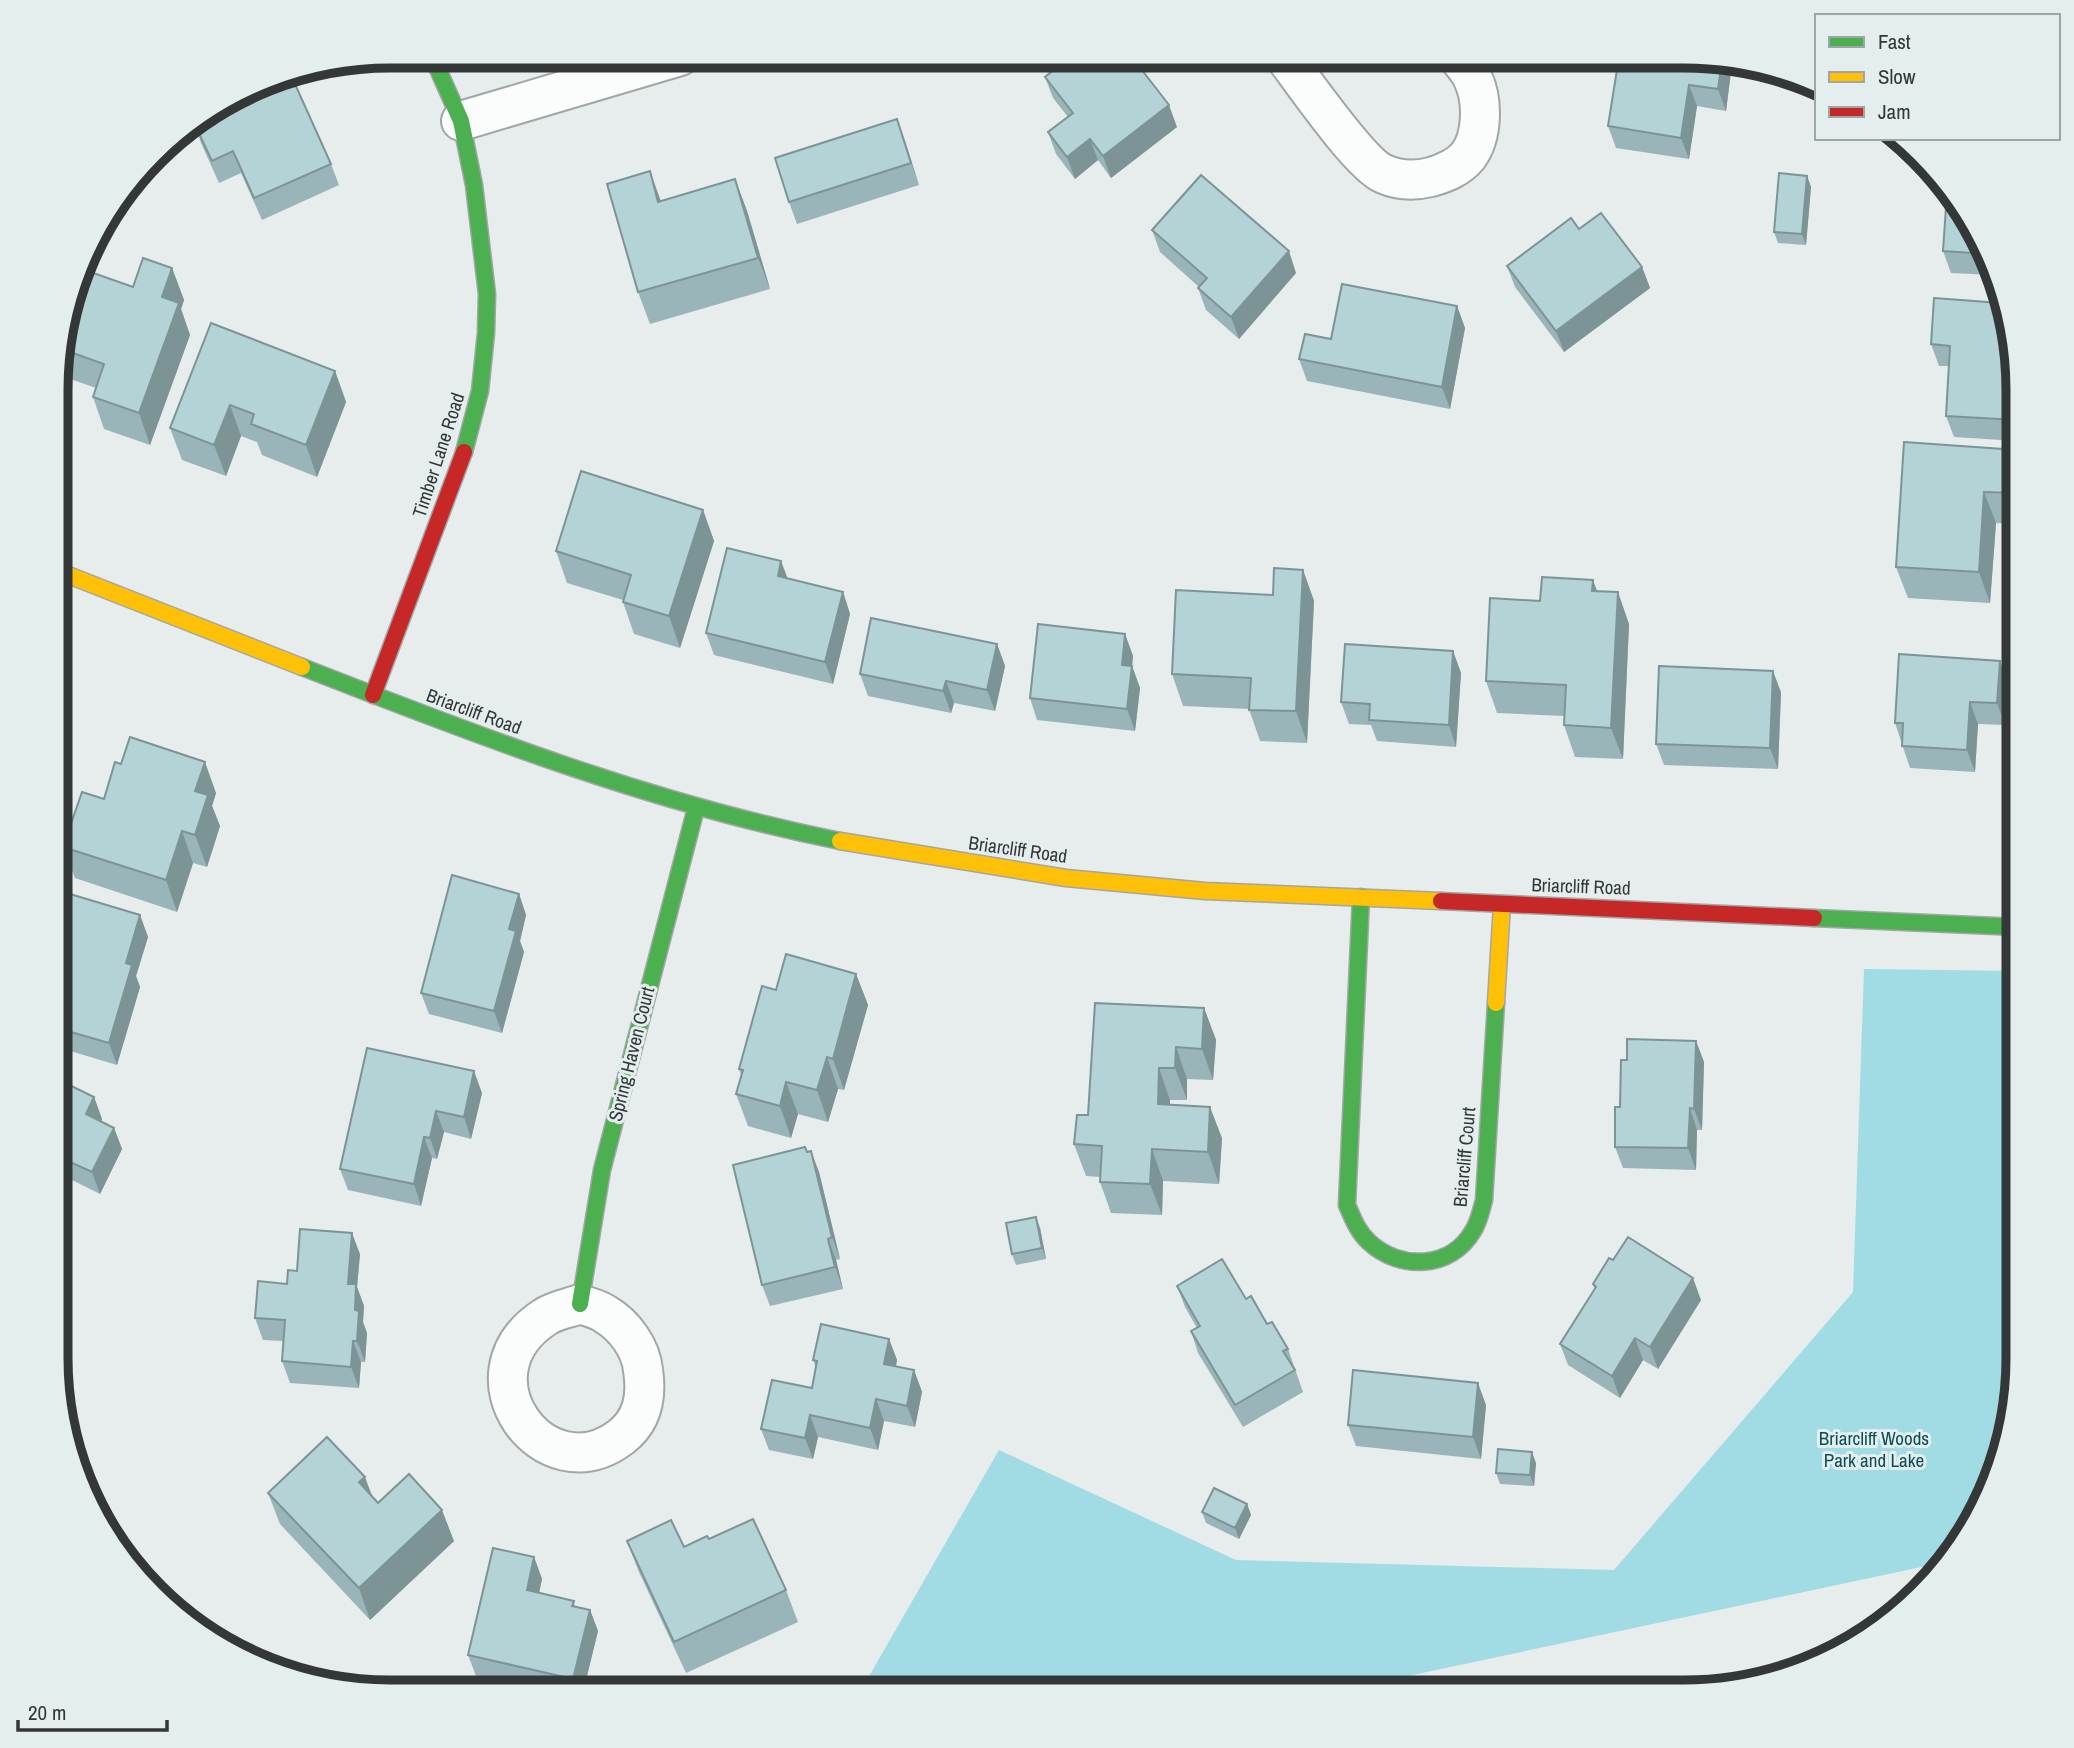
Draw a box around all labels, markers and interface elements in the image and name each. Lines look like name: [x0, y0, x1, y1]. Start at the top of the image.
legend: [1815, 14, 2060, 140]
text: Fast: [1878, 27, 1911, 56]
text: Slow: [1878, 62, 1916, 91]
text: Jam: [1878, 97, 1911, 126]
street label: Timber Lane Road: [406, 389, 470, 521]
street label: Briarcliff Road: [423, 682, 525, 740]
street label: Briarcliff Road: [967, 829, 1069, 869]
street label: Briarcliff Road: [1531, 871, 1631, 901]
street label: Spring Haven Court: [602, 983, 660, 1124]
street label: Briarcliff Court: [1447, 1105, 1481, 1208]
park label: Briarcliff Woods Park and Lake: [1819, 1425, 1929, 1473]
scale bar: [18, 1688, 166, 1732]
text: 20 m: [28, 1698, 66, 1727]

